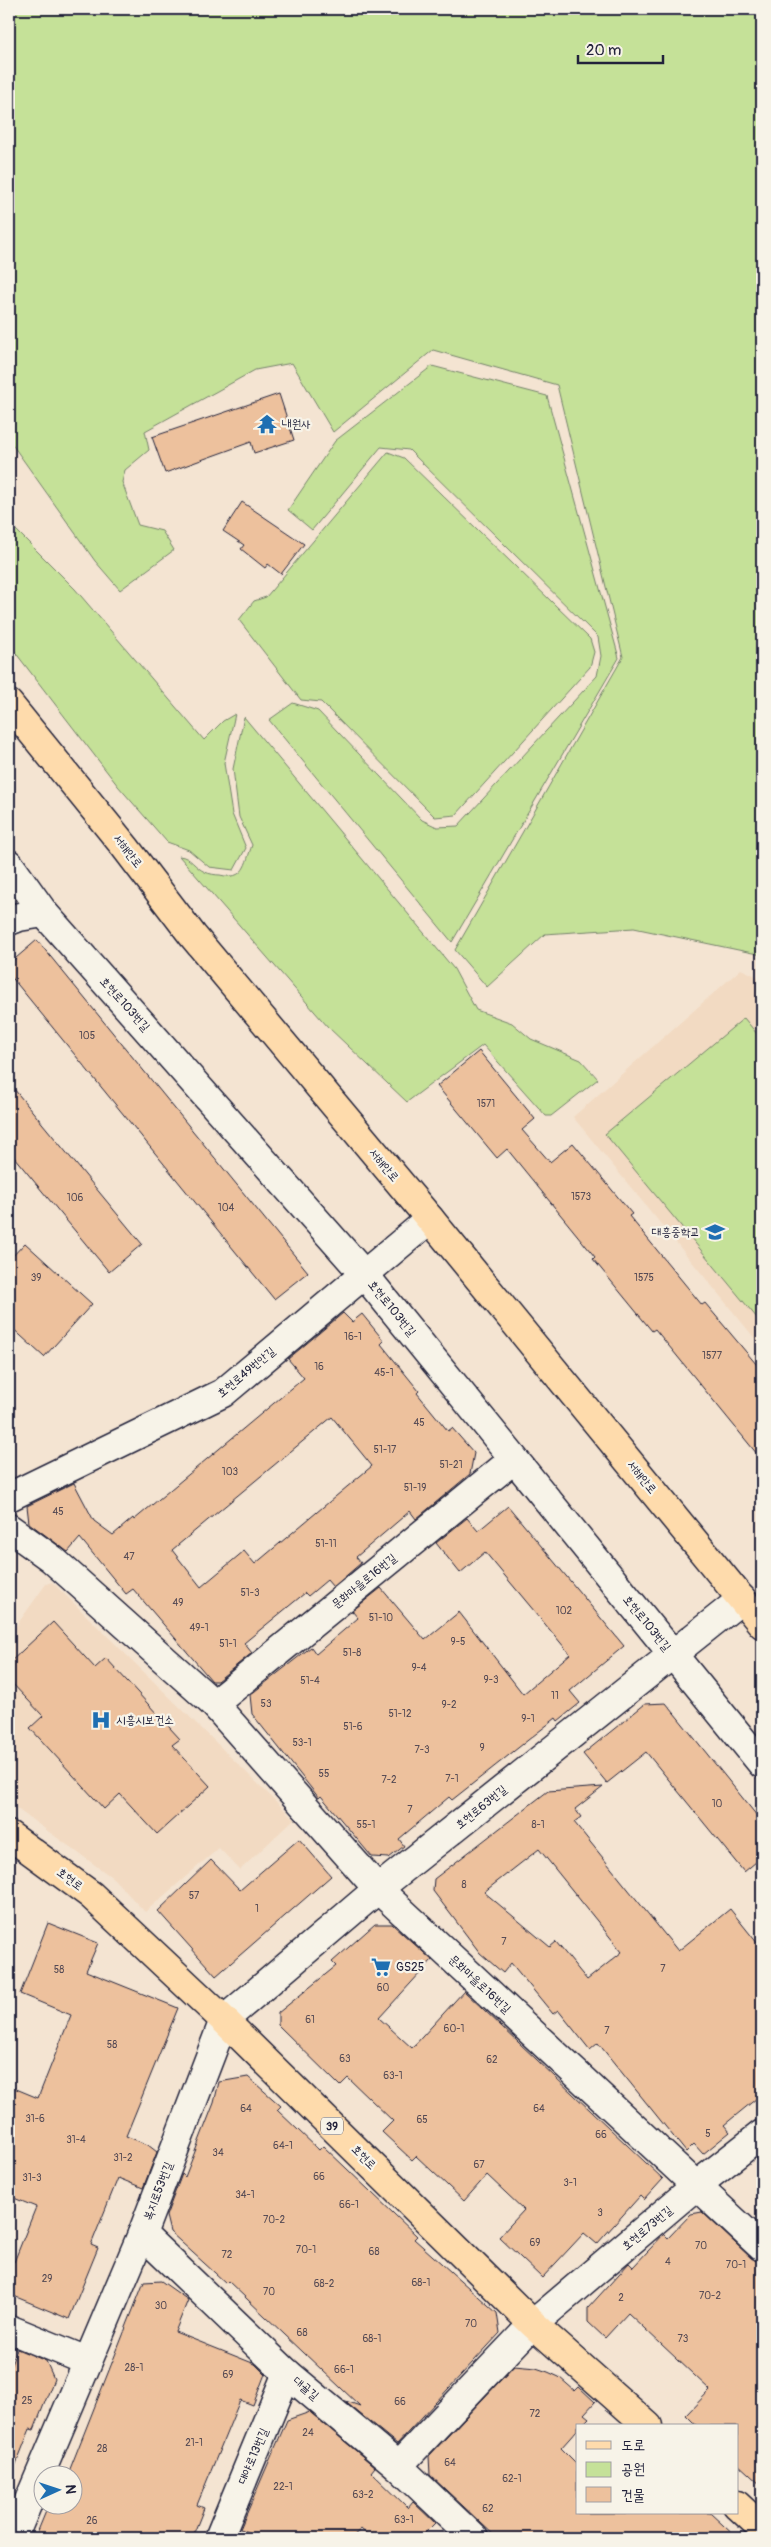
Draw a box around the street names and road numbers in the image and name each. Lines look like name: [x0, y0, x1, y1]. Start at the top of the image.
street label: 서해안로: [110, 831, 145, 871]
street label: 호현로103번길: [96, 974, 153, 1035]
street label: 서해안로: [365, 1146, 402, 1185]
street label: 호현로103번길: [364, 1277, 419, 1340]
street label: 호현로49번안길: [214, 1344, 279, 1401]
street label: 서해안로: [624, 1458, 660, 1497]
street label: 문화마을로16번길: [329, 1550, 400, 1612]
street label: 호현로103번길: [619, 1592, 674, 1655]
street label: 호현로63번길: [453, 1782, 510, 1833]
street label: 호현로: [54, 1865, 86, 1894]
street label: 문화마을로16번길: [446, 1952, 514, 2017]
road number: 39: [321, 2118, 343, 2134]
street label: 호현로: [348, 2142, 379, 2173]
street label: 복지로53번길: [140, 2159, 177, 2223]
street label: 호현로73번길: [619, 2203, 676, 2254]
street label: 대골길: [290, 2373, 322, 2404]
street label: 대야로13번길: [235, 2425, 272, 2487]

